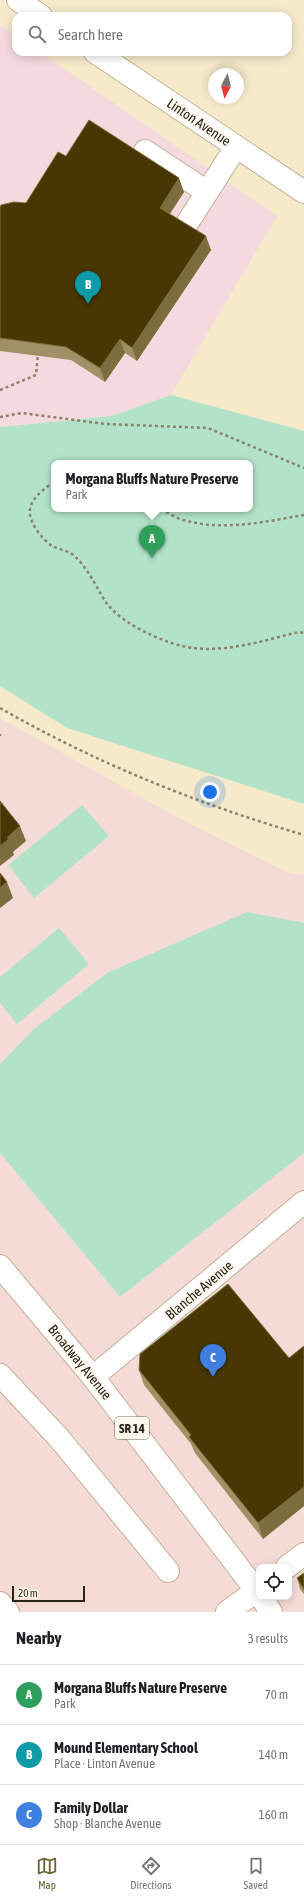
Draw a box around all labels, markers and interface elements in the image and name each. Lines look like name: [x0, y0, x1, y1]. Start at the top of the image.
search box: [12, 12, 292, 56]
icon: search: [26, 23, 48, 45]
text: Search here: [58, 26, 123, 43]
north arrow: [208, 68, 244, 104]
street label: Linton Avenue: [164, 95, 234, 149]
pin: B: [75, 271, 101, 304]
popup: [51, 460, 253, 512]
text: Morgana Bluffs Nature Preserve: [66, 470, 238, 487]
text: Park: [66, 487, 87, 502]
pin: A: [139, 525, 165, 558]
your location: [200, 782, 220, 802]
street label: Blanche Avenue: [162, 1257, 236, 1323]
street label: Broadway Avenue: [45, 1321, 115, 1403]
pin: C: [200, 1344, 226, 1377]
road number: SR 14: [115, 1417, 149, 1439]
map controls: [256, 1564, 292, 1600]
button: locate: [256, 1564, 292, 1600]
scale bar: [12, 1584, 85, 1603]
text: 20 m: [18, 1587, 38, 1599]
text: Nearby: [16, 1628, 62, 1648]
text: 3 results: [248, 1631, 288, 1646]
text: Morgana Bluffs Nature Preserve: [54, 1679, 227, 1696]
text: A: [26, 1687, 32, 1702]
text: 70 m: [265, 1687, 288, 1702]
text: Park: [54, 1696, 76, 1711]
text: Mound Elementary School: [54, 1739, 198, 1756]
text: B: [26, 1747, 32, 1762]
text: 140 m: [259, 1747, 288, 1762]
text: Place · Linton Avenue: [54, 1756, 155, 1771]
text: Family Dollar: [54, 1799, 128, 1816]
text: C: [26, 1807, 32, 1822]
text: 160 m: [259, 1807, 288, 1822]
text: Shop · Blanche Avenue: [54, 1816, 161, 1831]
tab: Map: [36, 1855, 58, 1891]
tab: Directions: [130, 1855, 171, 1891]
tab: Saved: [244, 1855, 268, 1891]

